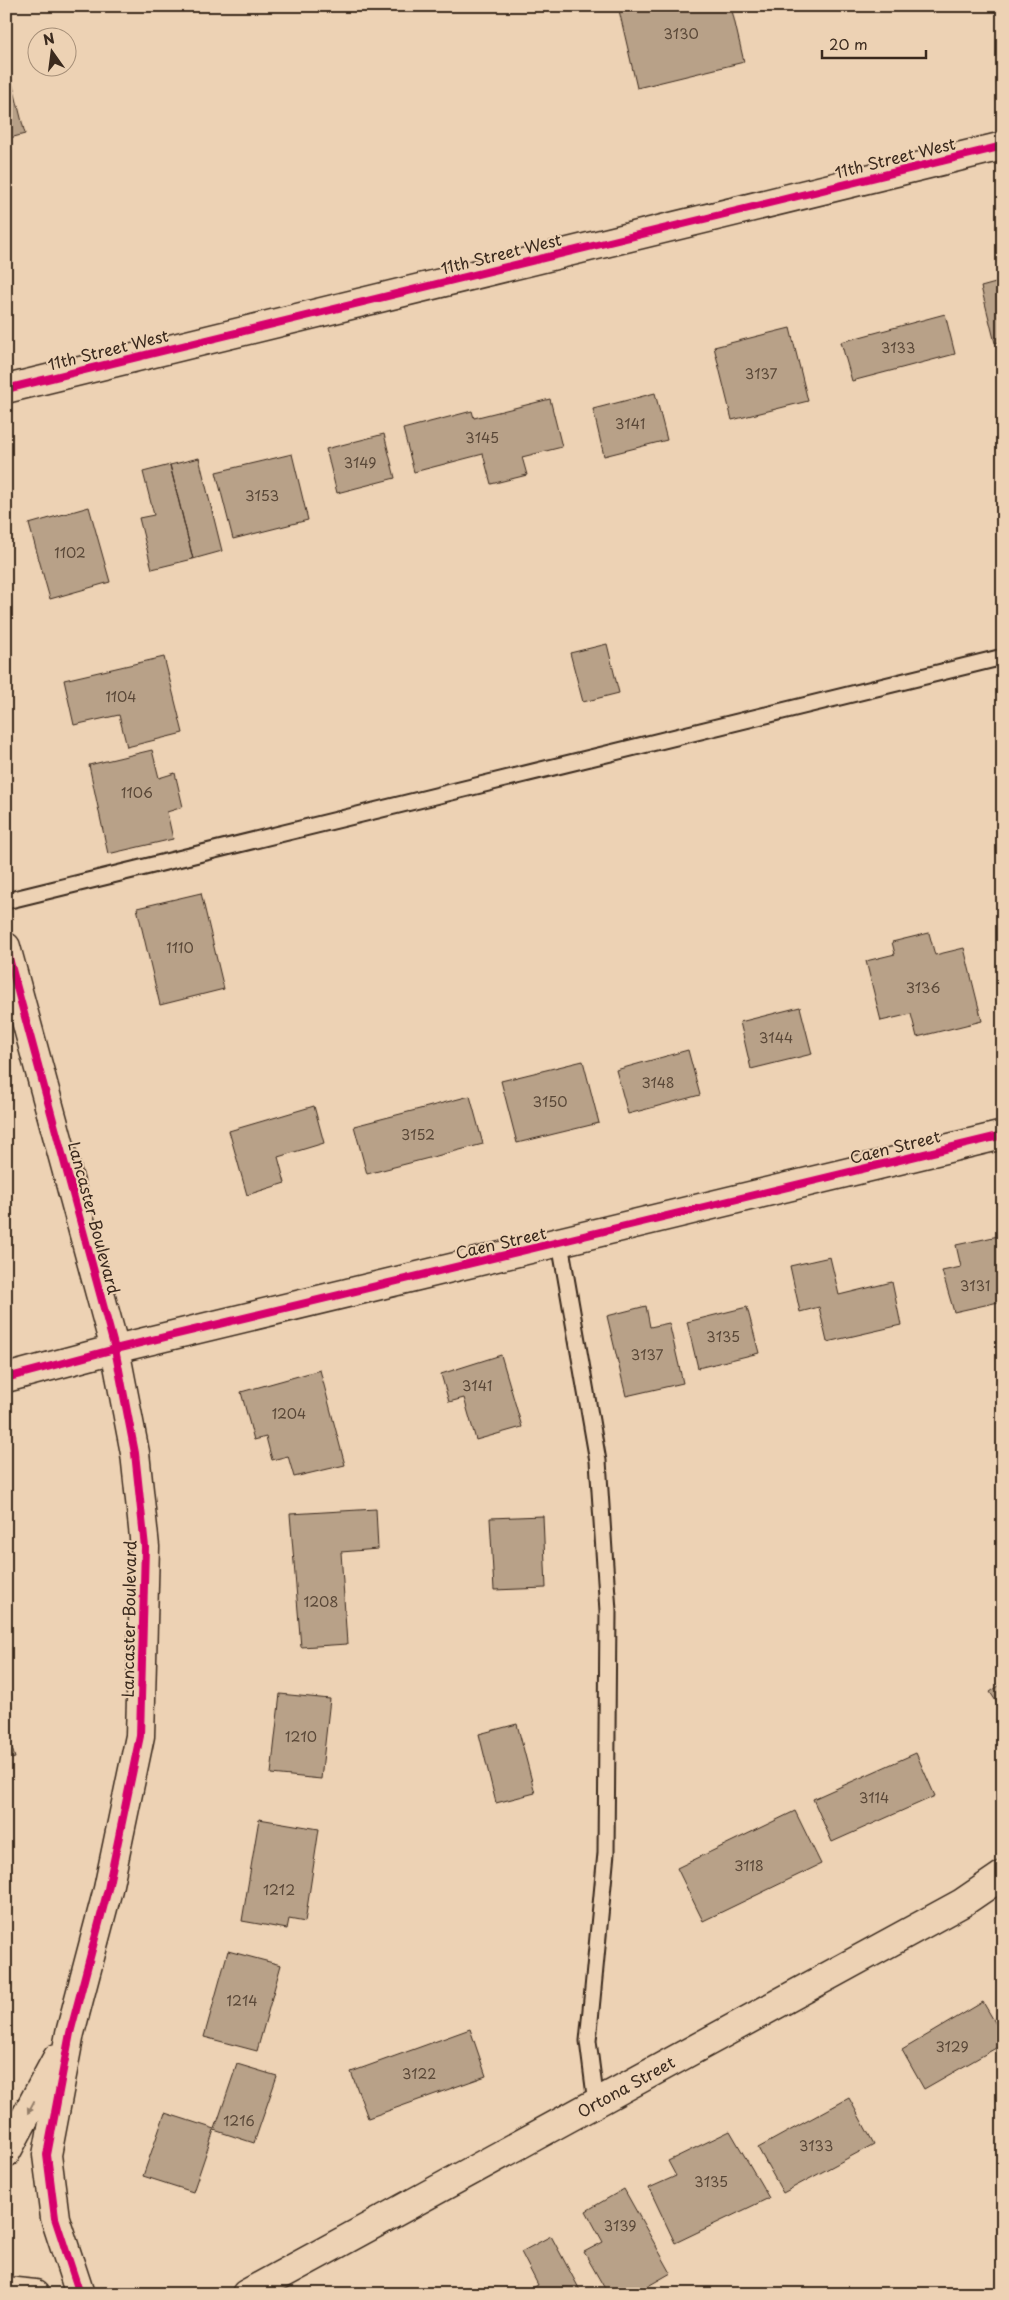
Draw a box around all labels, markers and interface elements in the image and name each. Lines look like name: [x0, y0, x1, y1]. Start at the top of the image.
house number: 3130: [663, 23, 699, 44]
text: N: [41, 27, 57, 50]
north arrow: [28, 28, 78, 78]
scale bar: [822, 28, 925, 60]
text: 20 m: [829, 32, 868, 55]
street label: 11th Street West: [832, 130, 958, 184]
street label: 11th Street West: [438, 226, 564, 280]
street label: 11th Street West: [45, 322, 171, 376]
house number: 3133: [881, 337, 915, 358]
house number: 3137: [745, 363, 777, 384]
house number: 3141: [615, 413, 645, 434]
house number: 3145: [465, 427, 499, 448]
house number: 3149: [343, 452, 377, 473]
house number: 3153: [245, 485, 279, 506]
house number: 1102: [54, 542, 86, 563]
house number: 1104: [105, 686, 137, 707]
house number: 1106: [121, 782, 153, 803]
house number: 1110: [166, 937, 194, 958]
house number: 3136: [906, 977, 940, 998]
house number: 3144: [759, 1027, 793, 1048]
house number: 3148: [641, 1072, 675, 1093]
house number: 3150: [533, 1091, 567, 1112]
street label: Caen Street: [847, 1123, 943, 1169]
house number: 3152: [401, 1124, 435, 1145]
street label: Lancaster Boulevard: [63, 1139, 127, 1297]
street label: Caen Street: [453, 1220, 549, 1264]
house number: 3131: [960, 1275, 990, 1296]
house number: 3135: [706, 1326, 740, 1347]
house number: 3137: [631, 1344, 663, 1365]
house number: 3141: [462, 1375, 492, 1396]
house number: 1204: [272, 1403, 306, 1424]
street label: Lancaster Boulevard: [115, 1540, 141, 1698]
house number: 1208: [304, 1591, 338, 1612]
house number: 1210: [285, 1726, 317, 1747]
house number: 3114: [859, 1787, 889, 1808]
house number: 3118: [734, 1855, 764, 1876]
house number: 1212: [263, 1879, 295, 1900]
house number: 1214: [227, 1990, 257, 2011]
house number: 3129: [935, 2036, 969, 2057]
street label: Ortona Street: [572, 2049, 679, 2123]
house number: 3122: [402, 2063, 436, 2084]
one-way arrow: [27, 2100, 35, 2114]
house number: 1216: [223, 2110, 255, 2131]
house number: 3133: [799, 2135, 833, 2156]
house number: 3135: [694, 2171, 728, 2192]
house number: 3139: [603, 2215, 637, 2236]

